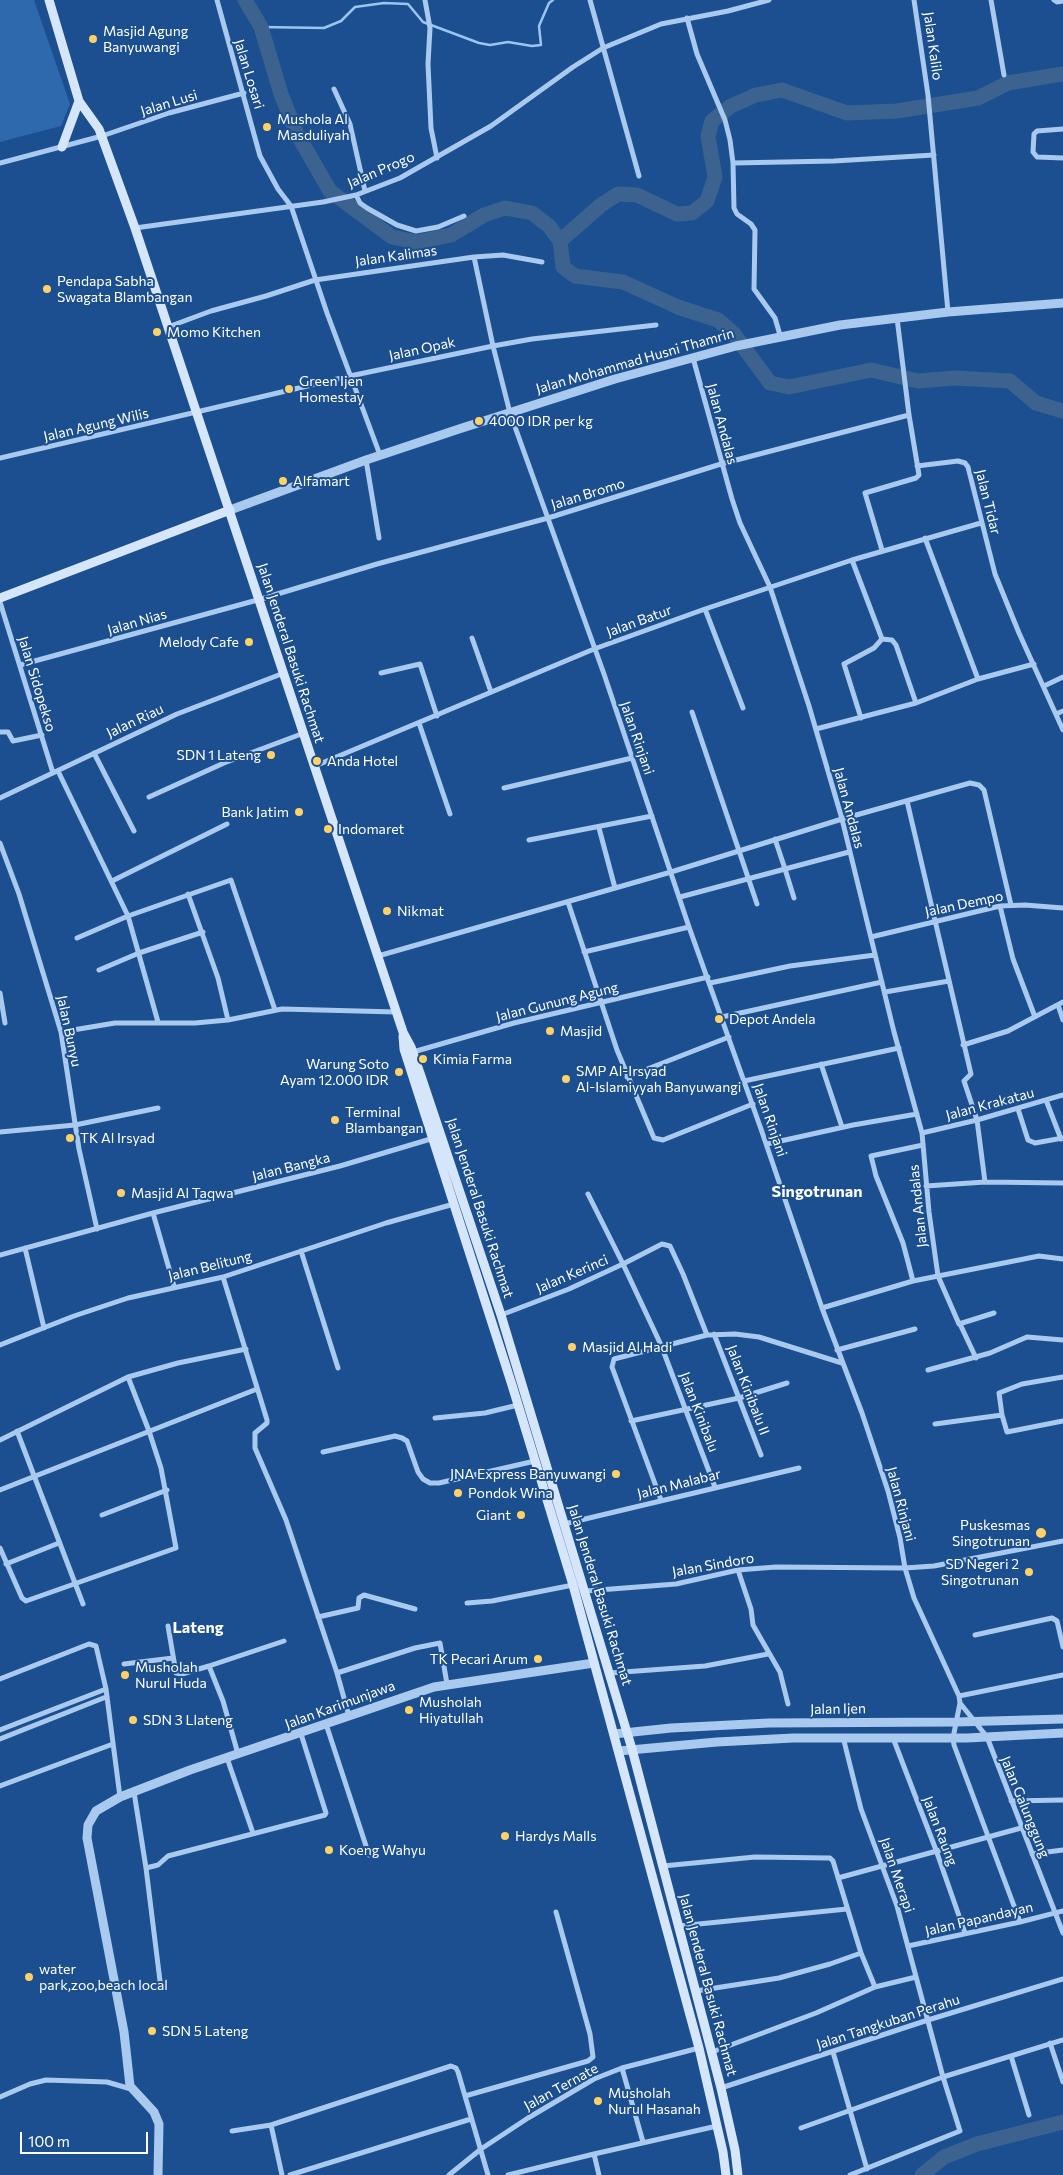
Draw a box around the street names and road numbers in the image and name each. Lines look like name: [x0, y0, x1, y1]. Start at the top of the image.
street label: Jalan Kalilo: [920, 11, 946, 81]
street label: Jalan Losari: [230, 37, 268, 111]
street label: Jalan Lusi: [138, 86, 200, 120]
street label: Jalan Progo: [345, 148, 417, 192]
street label: Jalan Kalimas: [354, 242, 438, 270]
street label: Jalan Mohammad Husni Thamrin: [534, 325, 736, 397]
street label: Jalan Opak: [387, 334, 457, 364]
street label: Jalan Andalas: [703, 382, 741, 466]
street label: Jalan Agung Wilis: [42, 405, 150, 445]
street label: Jalan Tidar: [972, 468, 1004, 536]
street label: Jalan Bromo: [549, 475, 627, 513]
street label: Jalan Jenderal Basuki Rachmat: [254, 561, 328, 745]
street label: Jalan Batur: [604, 601, 674, 641]
street label: Jalan Nias: [105, 606, 169, 638]
street label: Jalan Sidopekso: [14, 634, 60, 734]
street label: Jalan Rinjani: [617, 699, 657, 777]
street label: Jalan Riau: [104, 700, 166, 742]
street label: Jalan Andalas: [830, 766, 868, 850]
street label: Jalan Dempo: [923, 888, 1005, 920]
street label: Jalan Gunung Agung: [494, 979, 620, 1025]
street label: Jalan Bunyu: [53, 994, 85, 1068]
street label: Jalan Rinjani: [750, 1081, 790, 1159]
street label: Jalan Krakatau: [944, 1084, 1036, 1124]
street label: Jalan Jenderal Basuki Rachmat: [443, 1116, 517, 1300]
street label: Jalan Bangka: [250, 1149, 332, 1185]
street label: Jalan Andalas: [905, 1164, 931, 1248]
street label: Jalan Belitung: [166, 1247, 254, 1285]
street label: Jalan Kerinci: [533, 1251, 611, 1297]
street label: Jalan Kinibalu II: [723, 1343, 773, 1437]
street label: Jalan Kinibalu: [676, 1370, 722, 1454]
street label: Jalan Malabar: [635, 1465, 723, 1503]
street label: Jalan Rinjani: [883, 1465, 919, 1543]
street label: Jalan Jenderal Basuki Rachmat: [564, 1503, 636, 1687]
street label: Jalan Sindoro: [671, 1550, 755, 1580]
street label: Jalan Karimunjawa: [283, 1677, 397, 1733]
street label: Jalan Ijen: [810, 1700, 866, 1718]
street label: Jalan Galunggung: [997, 1754, 1053, 1860]
street label: Jalan Raung: [919, 1794, 961, 1868]
street label: Jalan Merapi: [876, 1835, 918, 1915]
street label: Jalan Jenderal Basuki Rachmat: [676, 1892, 740, 2078]
street label: Jalan Papandayan: [923, 1898, 1035, 1940]
street label: Jalan Tangkuban Perahu: [814, 1991, 962, 2053]
street label: Jalan Ternate: [521, 2060, 601, 2114]

